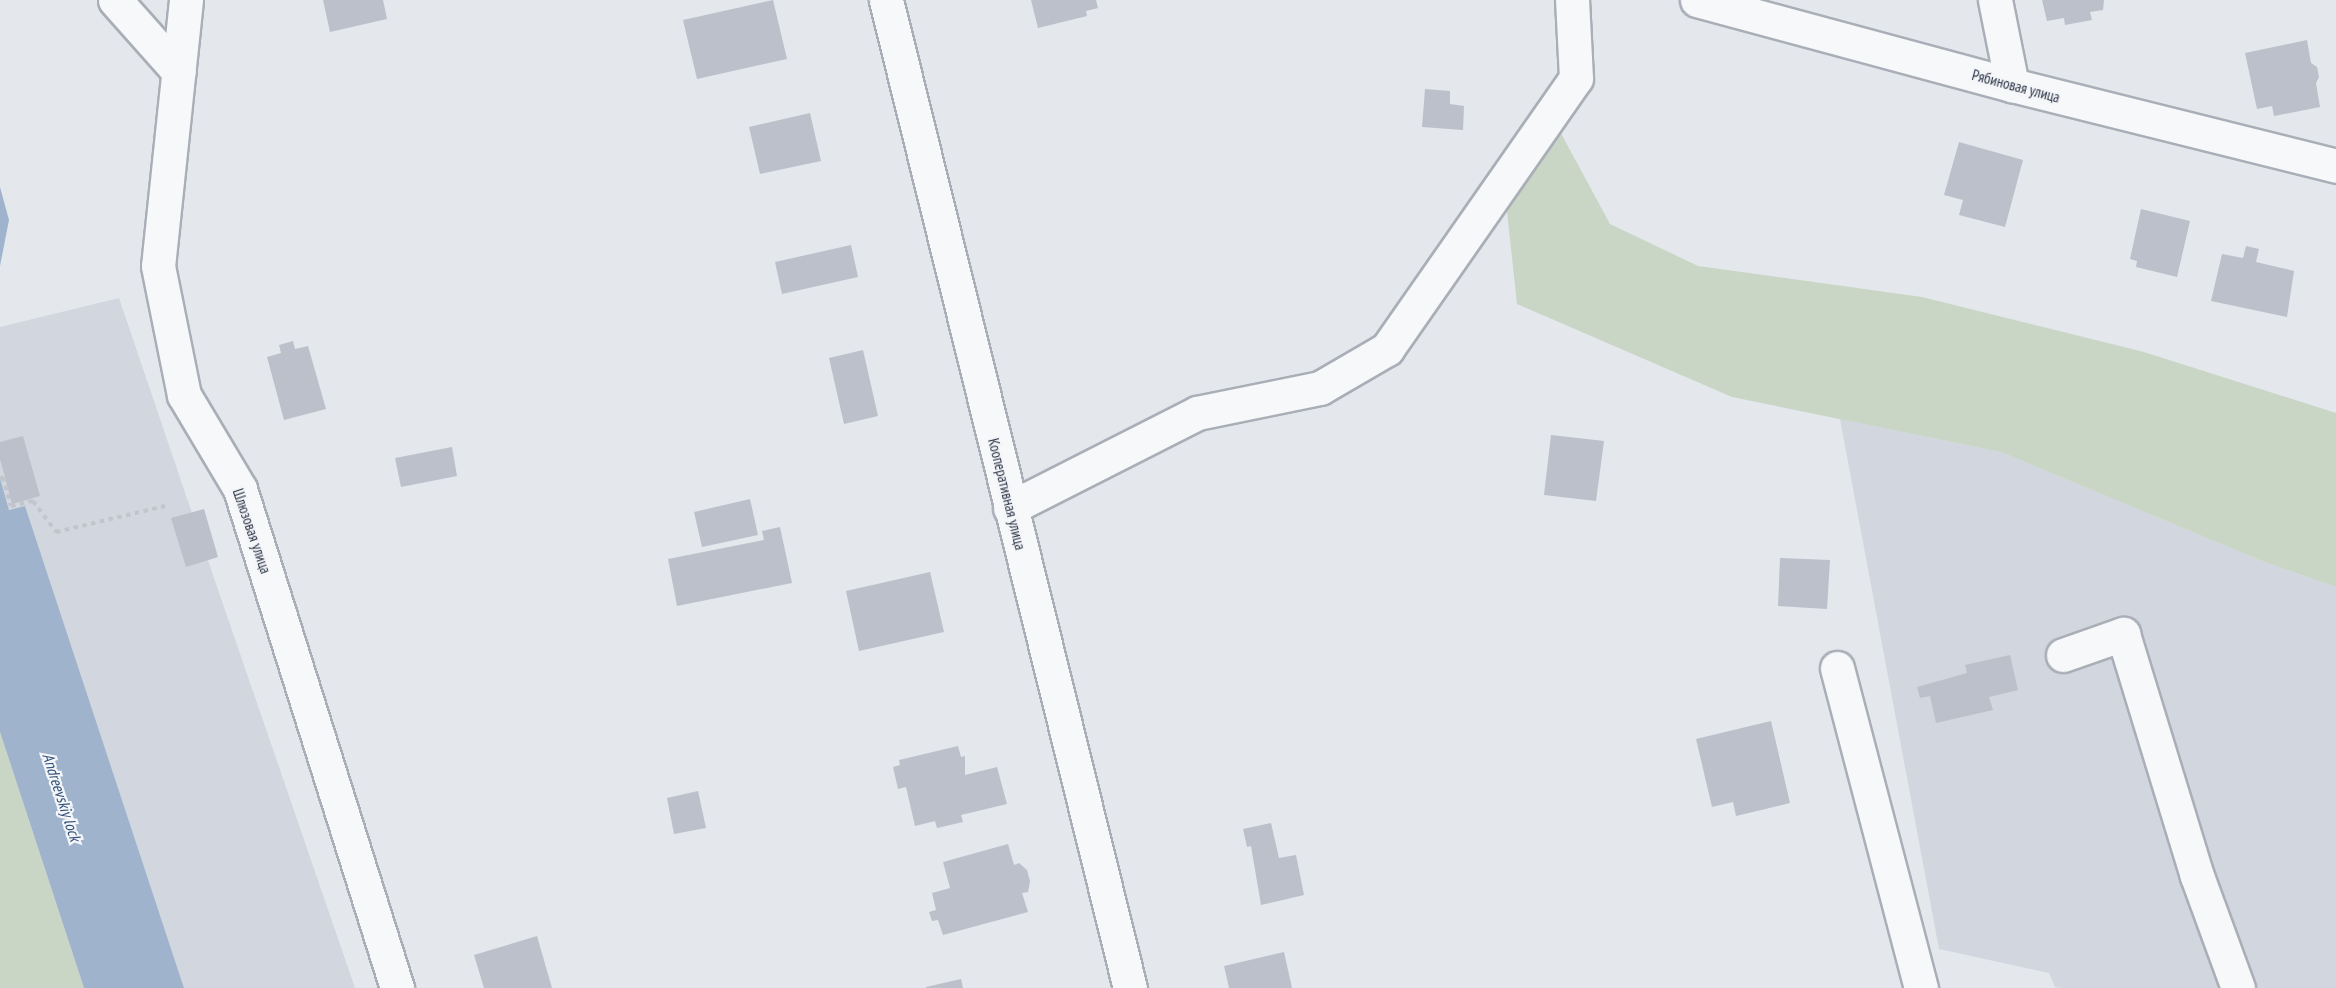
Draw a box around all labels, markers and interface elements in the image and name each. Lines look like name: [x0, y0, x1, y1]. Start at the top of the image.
street label: Рябиновая улица: [1970, 66, 2062, 106]
street label: Кооперативная улица: [984, 436, 1030, 552]
street label: Шлюзовая улица: [229, 486, 275, 576]
water label: Andreevskiy lock: [39, 750, 85, 844]

